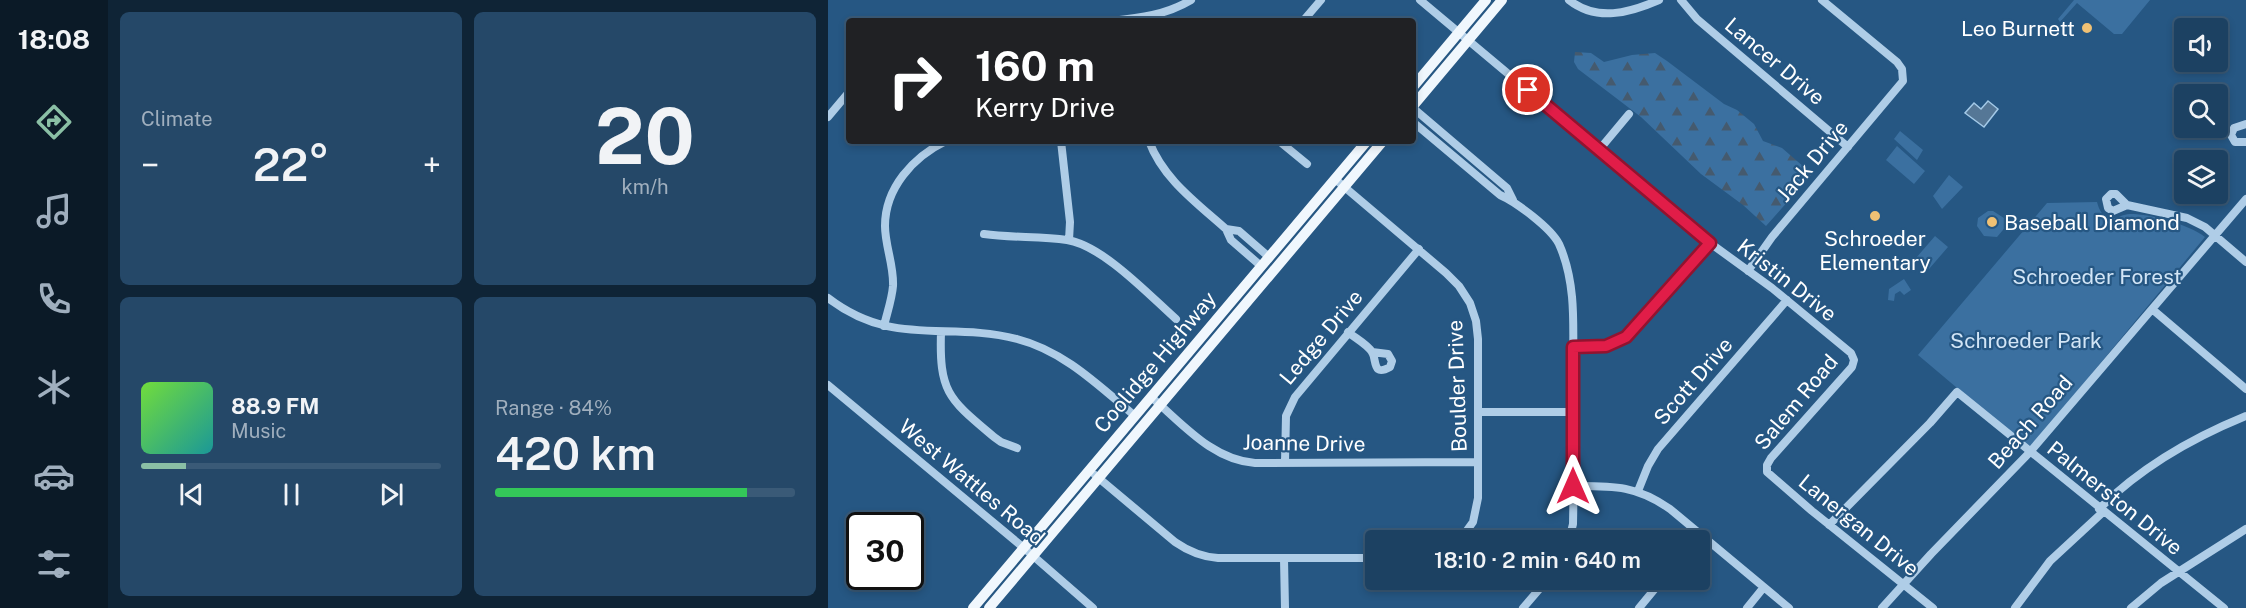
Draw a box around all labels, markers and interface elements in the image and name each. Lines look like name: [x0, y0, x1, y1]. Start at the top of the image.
street label: Lancer Drive: [1720, 12, 1830, 110]
place label: Leo Burnett: [1961, 16, 2075, 41]
map controls: [2174, 18, 2228, 204]
button: sound: [2174, 18, 2228, 72]
marker: Leo Burnett: [2080, 21, 2094, 35]
text: 18:08: [18, 23, 90, 55]
text: 160 m: [975, 41, 1095, 90]
icon: right: [876, 42, 954, 120]
pin: [1502, 64, 1553, 115]
icon: arrive: [1511, 73, 1544, 106]
button: search: [2174, 84, 2228, 138]
text: 20: [595, 90, 695, 182]
text: Kerry Drive: [975, 91, 1115, 123]
icon: directions: [33, 101, 75, 143]
text: Climate: [141, 107, 213, 131]
street label: Jack Drive: [1771, 115, 1853, 207]
text: 22°: [253, 138, 329, 191]
text: −: [141, 146, 159, 184]
text: +: [423, 146, 441, 184]
button: layers: [2174, 150, 2228, 204]
text: km/h: [621, 175, 669, 199]
icon: music: [33, 190, 75, 232]
marker: Schroeder Elementary: [1868, 209, 1882, 223]
place label: Baseball Diamond: [2004, 210, 2180, 235]
marker: Baseball Diamond: [1985, 215, 1999, 229]
place label: Schroeder Elementary: [1819, 226, 1931, 275]
street label: Kristin Drive: [1732, 233, 1842, 327]
park label: Schroeder Forest: [2012, 264, 2182, 289]
icon: phone: [33, 278, 75, 320]
street label: Ledge Drive: [1274, 285, 1368, 389]
street label: Coolidge Highway: [1089, 286, 1221, 438]
street label: Boulder Drive: [1442, 320, 1472, 452]
park label: Schroeder Park: [1950, 328, 2102, 353]
street label: Scott Drive: [1648, 332, 1738, 430]
street label: Salem Road: [1749, 349, 1843, 455]
icon: climate: [33, 366, 75, 408]
street label: Beach Road: [1983, 370, 2077, 474]
text: 88.9 FM: [231, 393, 320, 419]
text: Range · 84%: [495, 396, 612, 420]
street label: West Wattles Road: [894, 414, 1050, 550]
text: Music: [231, 419, 286, 443]
text: 420 km: [495, 427, 656, 480]
street label: Joanne Drive: [1242, 429, 1366, 457]
street label: Palmerston Drive: [2042, 436, 2188, 560]
position arrow: [1541, 454, 1605, 518]
icon: car: [33, 455, 75, 497]
street label: Lanergan Drive: [1794, 469, 1924, 581]
icon: previous: [175, 478, 208, 511]
icon: pause: [275, 478, 308, 511]
icon: next: [375, 478, 408, 511]
speed limit sign: 30: [846, 512, 924, 590]
icon: filters: [33, 543, 75, 585]
text: 18:10 · 2 min · 640 m: [1434, 547, 1641, 573]

